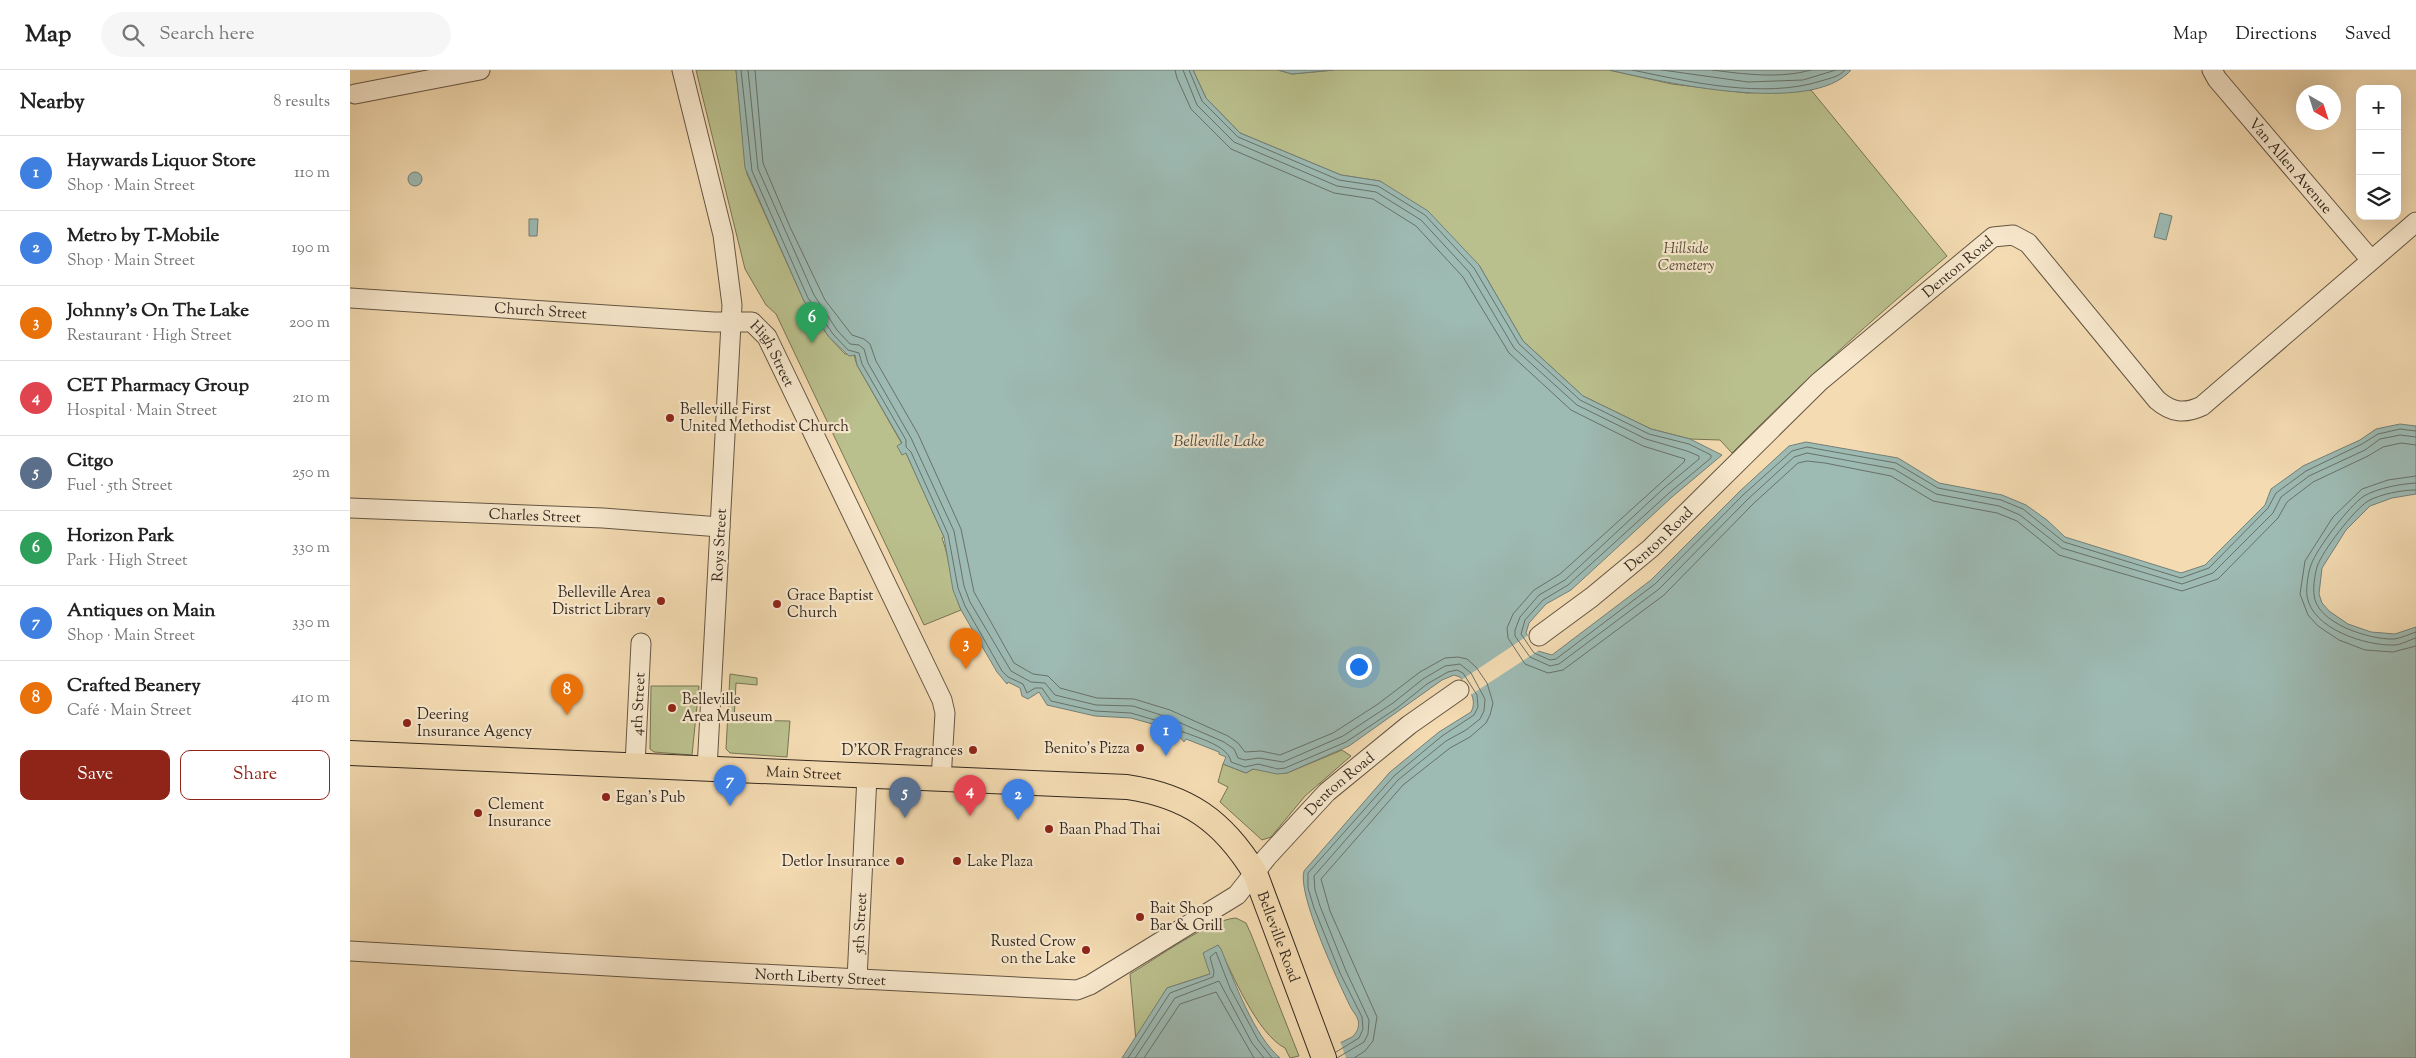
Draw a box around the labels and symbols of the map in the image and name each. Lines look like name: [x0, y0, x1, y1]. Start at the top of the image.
north arrow: [2296, 85, 2341, 130]
street label: Van Allen Avenue: [2243, 114, 2336, 219]
street label: Denton Road: [1918, 232, 1999, 304]
park label: Hillside Cemetery: [1658, 239, 1714, 277]
street label: Church Street: [494, 299, 587, 326]
pin: 6: [796, 302, 828, 343]
street label: High Street: [744, 316, 799, 391]
place label: Belleville First United Methodist Church: [680, 400, 849, 438]
marker: Belleville First United Methodist Church: [664, 412, 676, 424]
water label: Belleville Lake: [1173, 431, 1265, 454]
street label: Denton Road: [1621, 503, 1699, 578]
street label: Charles Street: [488, 504, 581, 529]
street label: Roys Street: [708, 508, 733, 582]
place label: Belleville Area District Library: [552, 583, 652, 621]
place label: Grace Baptist Church: [787, 586, 873, 624]
marker: Belleville Area District Library: [655, 595, 667, 607]
marker: Grace Baptist Church: [771, 598, 783, 610]
pin: 3: [950, 628, 982, 669]
your location: [1346, 654, 1372, 680]
street label: 4th Street: [627, 672, 652, 736]
pin: 8: [551, 674, 583, 715]
place label: Belleville Area Museum: [682, 690, 773, 728]
marker: Belleville Area Museum: [666, 702, 678, 714]
place label: Deering Insurance Agency: [417, 705, 533, 743]
pin: 1: [1150, 715, 1182, 756]
marker: Deering Insurance Agency: [401, 717, 413, 729]
place label: Benito's Pizza: [1044, 739, 1130, 760]
place label: D'KOR Fragrances: [842, 741, 963, 762]
marker: Benito's Pizza: [1134, 742, 1146, 754]
marker: D'KOR Fragrances: [967, 744, 979, 756]
street label: Denton Road: [1301, 748, 1380, 821]
street label: Main Street: [765, 762, 842, 786]
pin: 7: [714, 765, 746, 806]
pin: 4: [954, 775, 986, 816]
pin: 5: [889, 777, 921, 818]
pin: 2: [1002, 779, 1034, 820]
place label: Egan's Pub: [616, 788, 685, 809]
marker: Egan's Pub: [600, 791, 612, 803]
place label: Clement Insurance: [488, 795, 551, 833]
marker: Clement Insurance: [472, 807, 484, 819]
place label: Baan Phad Thai: [1059, 820, 1161, 841]
marker: Baan Phad Thai: [1043, 823, 1055, 835]
place label: Detlor Insurance: [782, 852, 890, 873]
place label: Lake Plaza: [967, 852, 1033, 873]
marker: Detlor Insurance: [894, 855, 906, 867]
marker: Lake Plaza: [951, 855, 963, 867]
street label: Belleville Road: [1251, 889, 1304, 986]
street label: 5th Street: [849, 892, 873, 955]
place label: Bait Shop Bar & Grill: [1150, 899, 1223, 937]
marker: Bait Shop Bar & Grill: [1134, 911, 1146, 923]
place label: Rusted Crow on the Lake: [991, 932, 1076, 970]
marker: Rusted Crow on the Lake: [1080, 944, 1092, 956]
street label: North Liberty Street: [754, 965, 886, 992]

